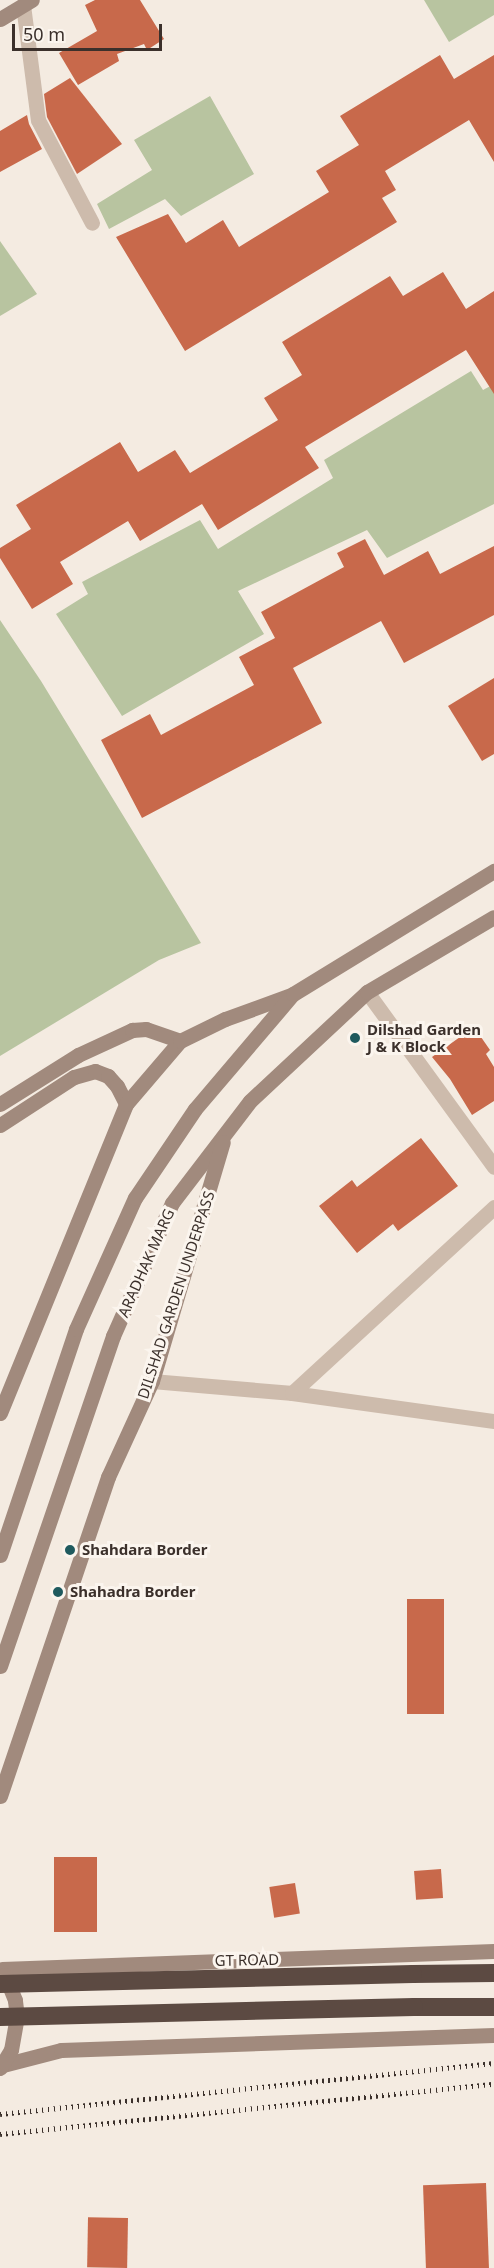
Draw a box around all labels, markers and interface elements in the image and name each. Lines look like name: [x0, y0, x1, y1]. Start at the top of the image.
scale bar: [15, 12, 165, 50]
text: 50 m: [23, 22, 65, 46]
place label: Dilshad Garden J & K Block: [367, 1020, 481, 1055]
marker: Dilshad Garden J & K Block: [348, 1031, 362, 1045]
street label: DILSHAD GARDEN UNDERPASS: [134, 1189, 218, 1401]
street label: ARADHAK MARG: [114, 1206, 178, 1320]
place label: Shahdara Border: [82, 1541, 207, 1559]
marker: Shahdara Border: [63, 1543, 77, 1557]
place label: Shahadra Border: [70, 1583, 195, 1601]
marker: Shahadra Border: [51, 1585, 65, 1599]
street label: GT ROAD: [215, 1950, 279, 1970]

